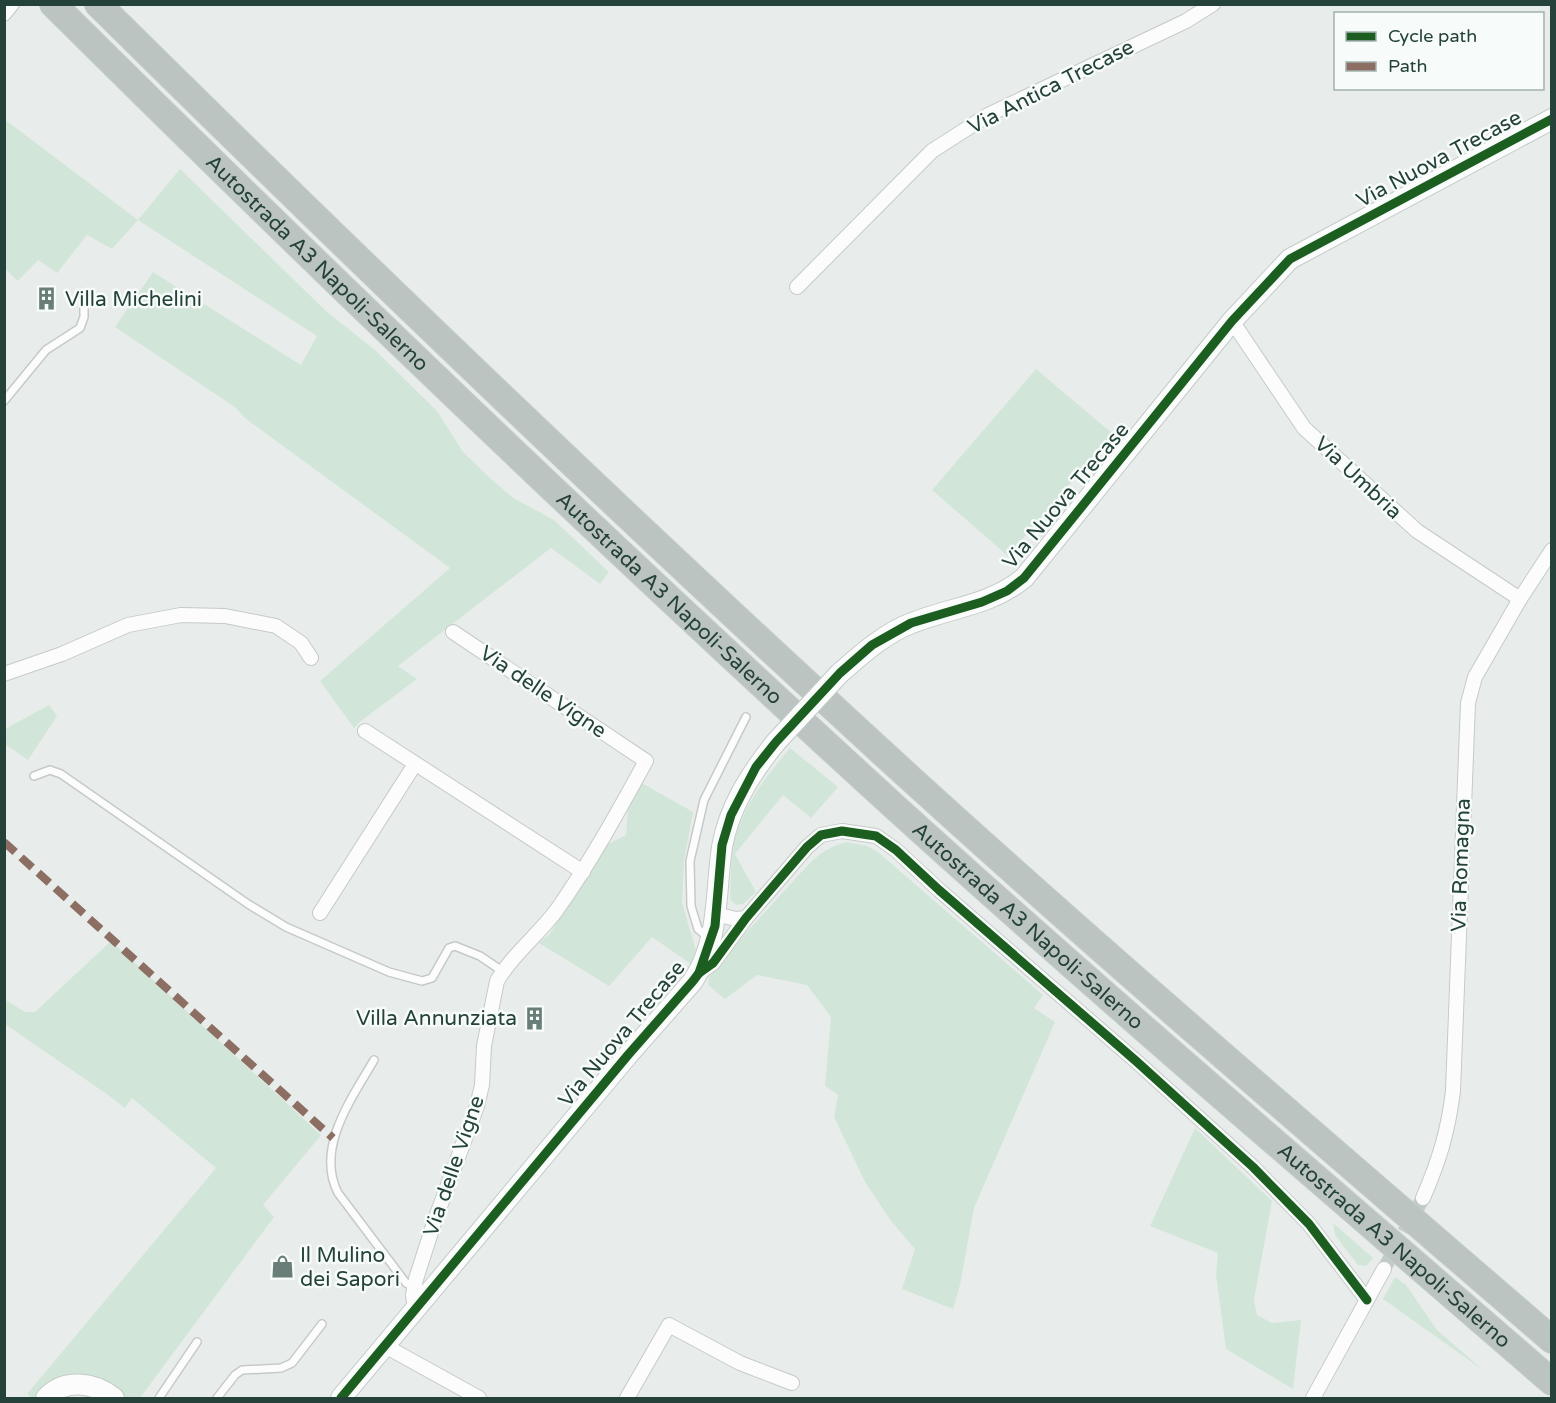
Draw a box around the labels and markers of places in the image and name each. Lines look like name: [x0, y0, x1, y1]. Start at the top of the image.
building icon: Villa Michelini: [34, 286, 60, 312]
place label: Villa Michelini: [65, 287, 202, 312]
building icon: Villa Annunziata: [522, 1005, 548, 1031]
place label: Villa Annunziata: [356, 1006, 517, 1031]
place label: Il Mulino dei Sapori: [300, 1243, 400, 1292]
shop icon: Il Mulino dei Sapori: [269, 1254, 295, 1280]

